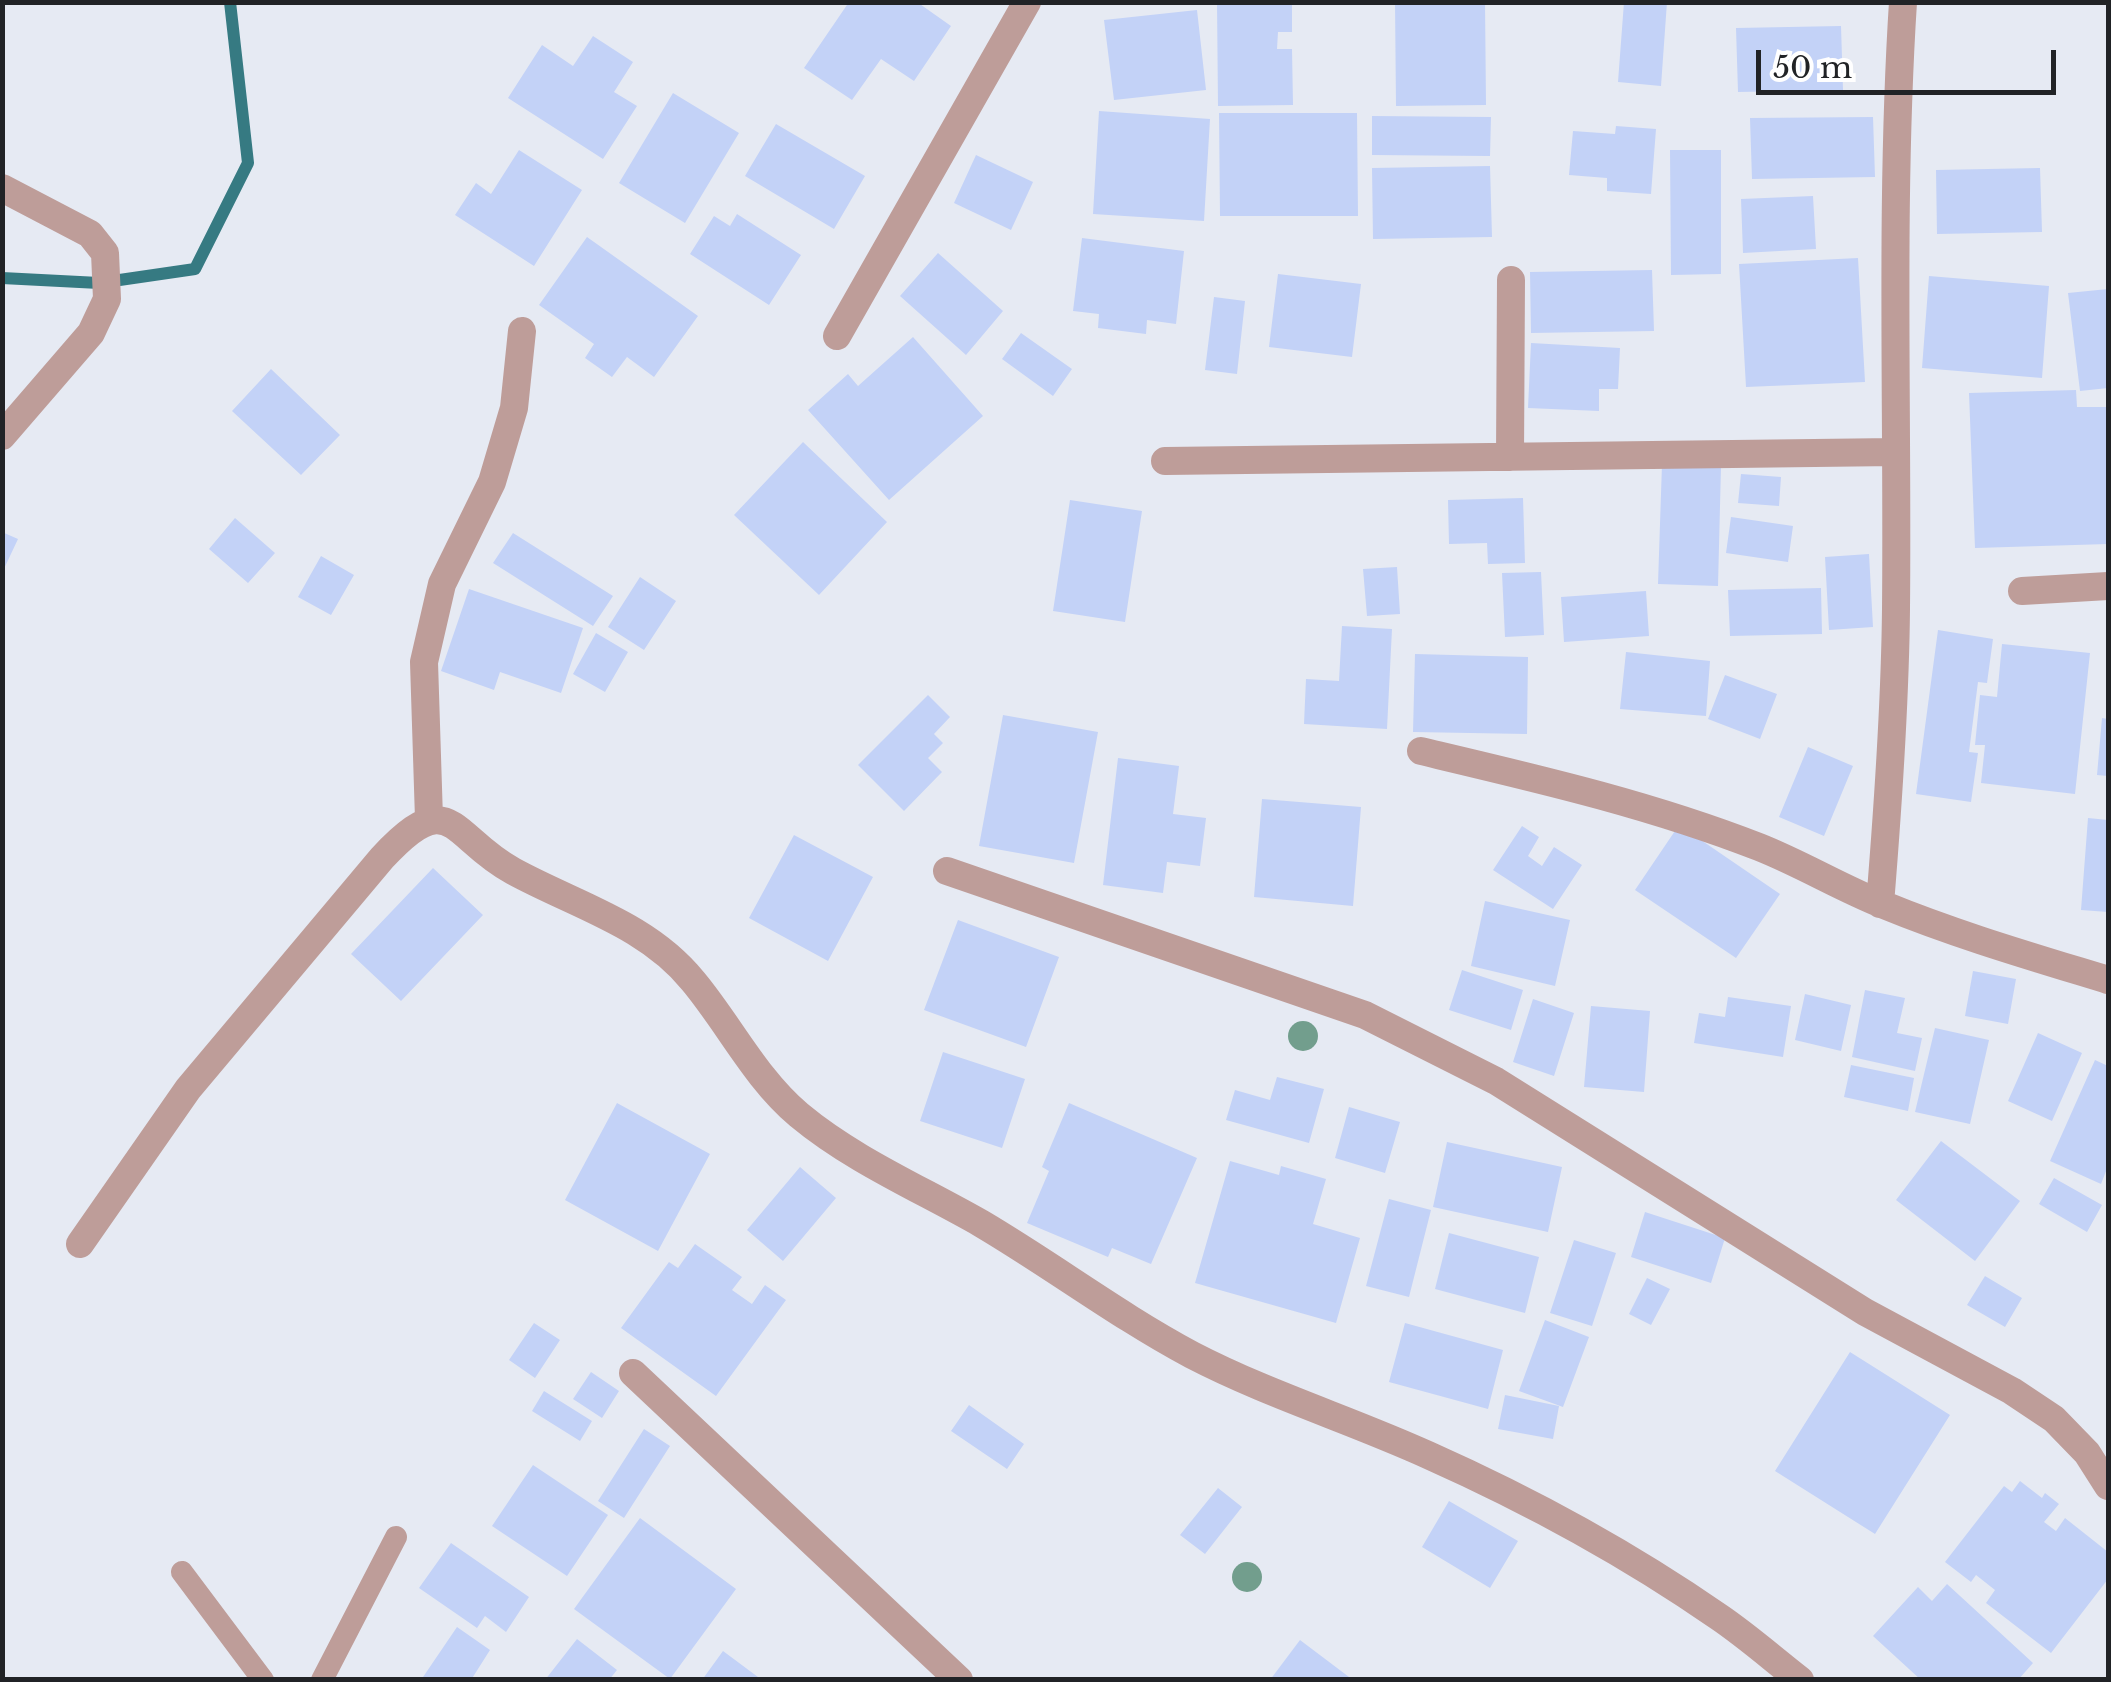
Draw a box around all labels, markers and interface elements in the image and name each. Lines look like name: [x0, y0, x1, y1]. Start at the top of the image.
scale bar: [1761, 30, 2061, 92]
text: 50 m: [1773, 49, 1852, 86]

